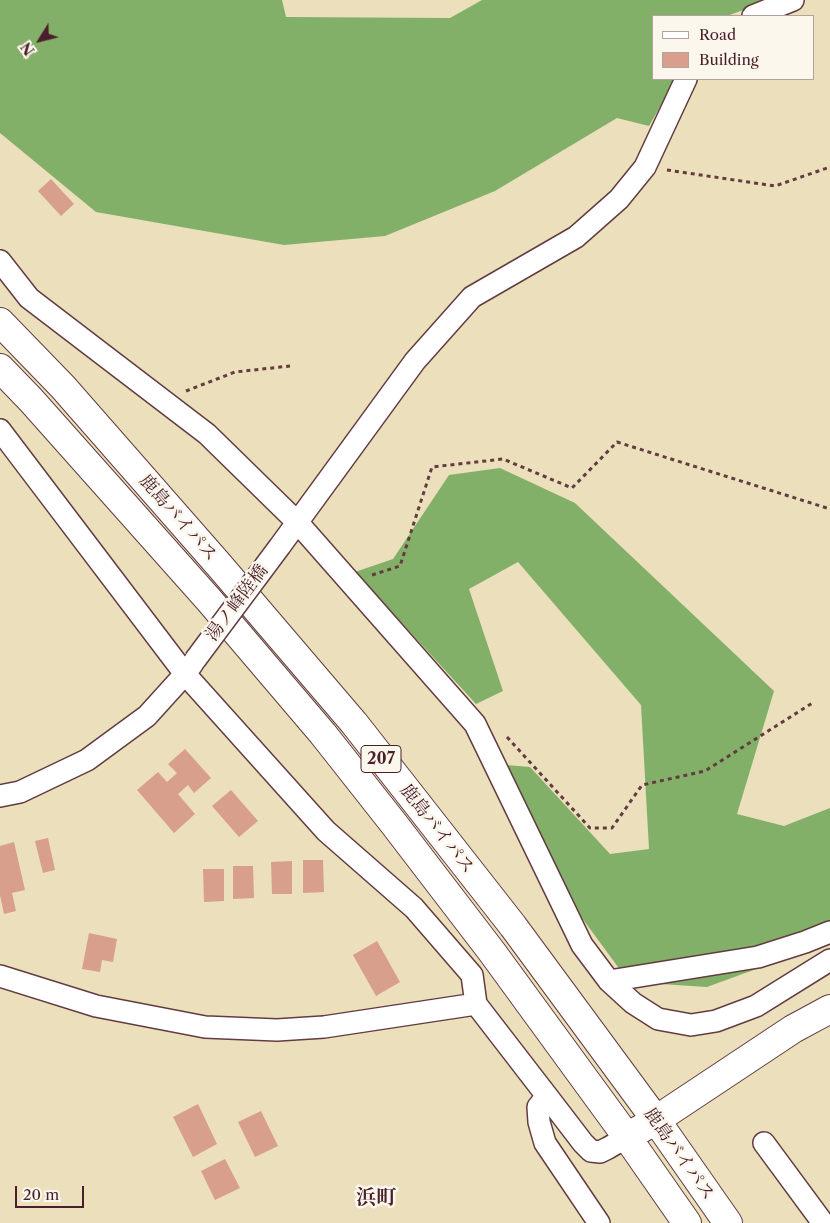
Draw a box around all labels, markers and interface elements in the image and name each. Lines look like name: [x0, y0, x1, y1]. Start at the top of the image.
north arrow: [15, 15, 65, 65]
legend: [652, 15, 815, 80]
text: Road: [699, 25, 736, 44]
text: N: [17, 39, 39, 59]
text: Building: [699, 50, 759, 69]
street label: 鹿島バイパス: [134, 470, 222, 566]
street label: 湯ノ峰陸橋: [201, 561, 273, 645]
road number: 207: [361, 746, 401, 772]
street label: 鹿島バイパス: [395, 780, 479, 878]
street label: 鹿島バイパス: [639, 1104, 719, 1204]
scale bar: [18, 1176, 86, 1208]
text: 20 m: [23, 1185, 59, 1204]
district label: 浜町: [356, 1186, 396, 1210]

